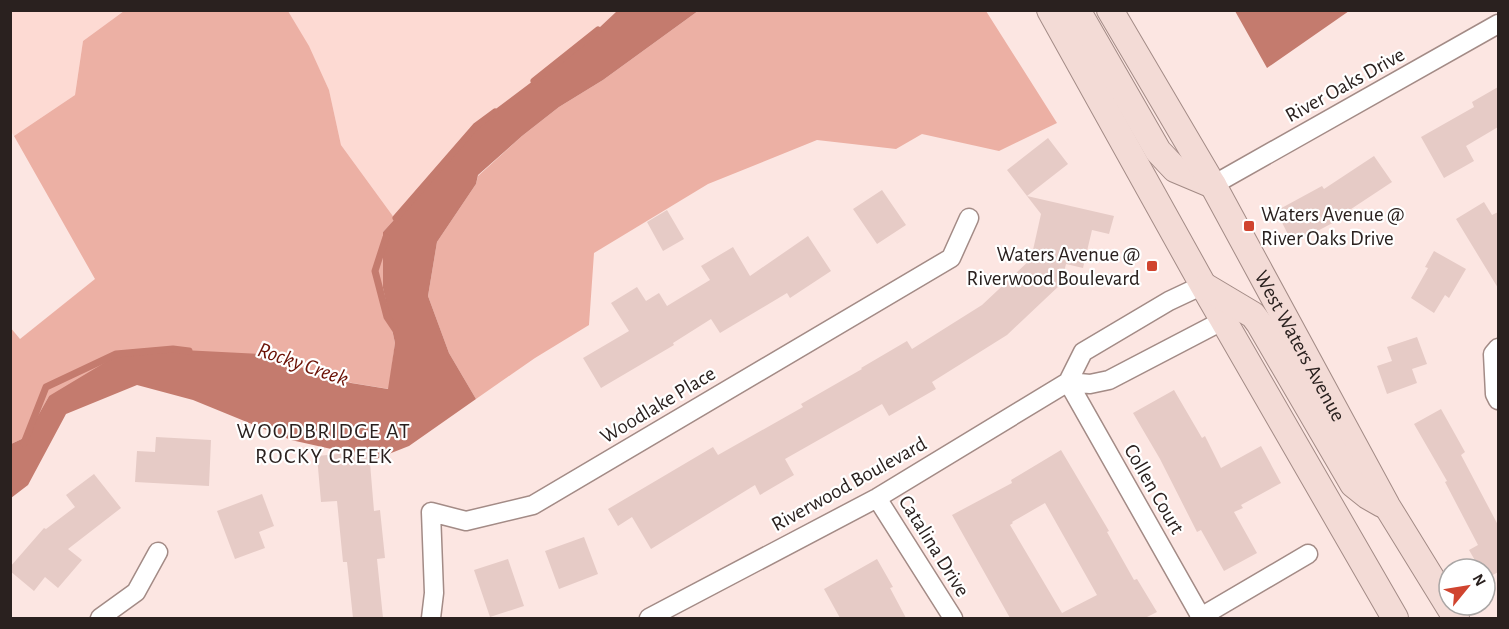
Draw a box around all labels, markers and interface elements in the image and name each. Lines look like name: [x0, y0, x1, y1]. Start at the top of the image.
street label: River Oaks Drive: [1282, 44, 1408, 126]
place label: Waters Avenue @ River Oaks Drive: [1261, 204, 1404, 249]
marker: Waters Avenue @ River Oaks Drive: [1242, 219, 1256, 233]
place label: Waters Avenue @ Riverwood Boulevard: [967, 244, 1140, 289]
marker: Waters Avenue @ Riverwood Boulevard: [1145, 259, 1159, 273]
street label: West Waters Avenue: [1251, 267, 1349, 425]
water label: Rocky Creek: [255, 338, 351, 390]
street label: Woodlake Place: [597, 362, 719, 448]
district label: WOODBRIDGE AT ROCKY CREEK: [237, 420, 411, 467]
street label: Riverwood Boulevard: [768, 433, 930, 535]
street label: Collen Court: [1120, 440, 1188, 538]
street label: Catalina Drive: [895, 492, 973, 600]
north arrow: [1437, 557, 1497, 617]
text: N: [1469, 571, 1489, 589]

